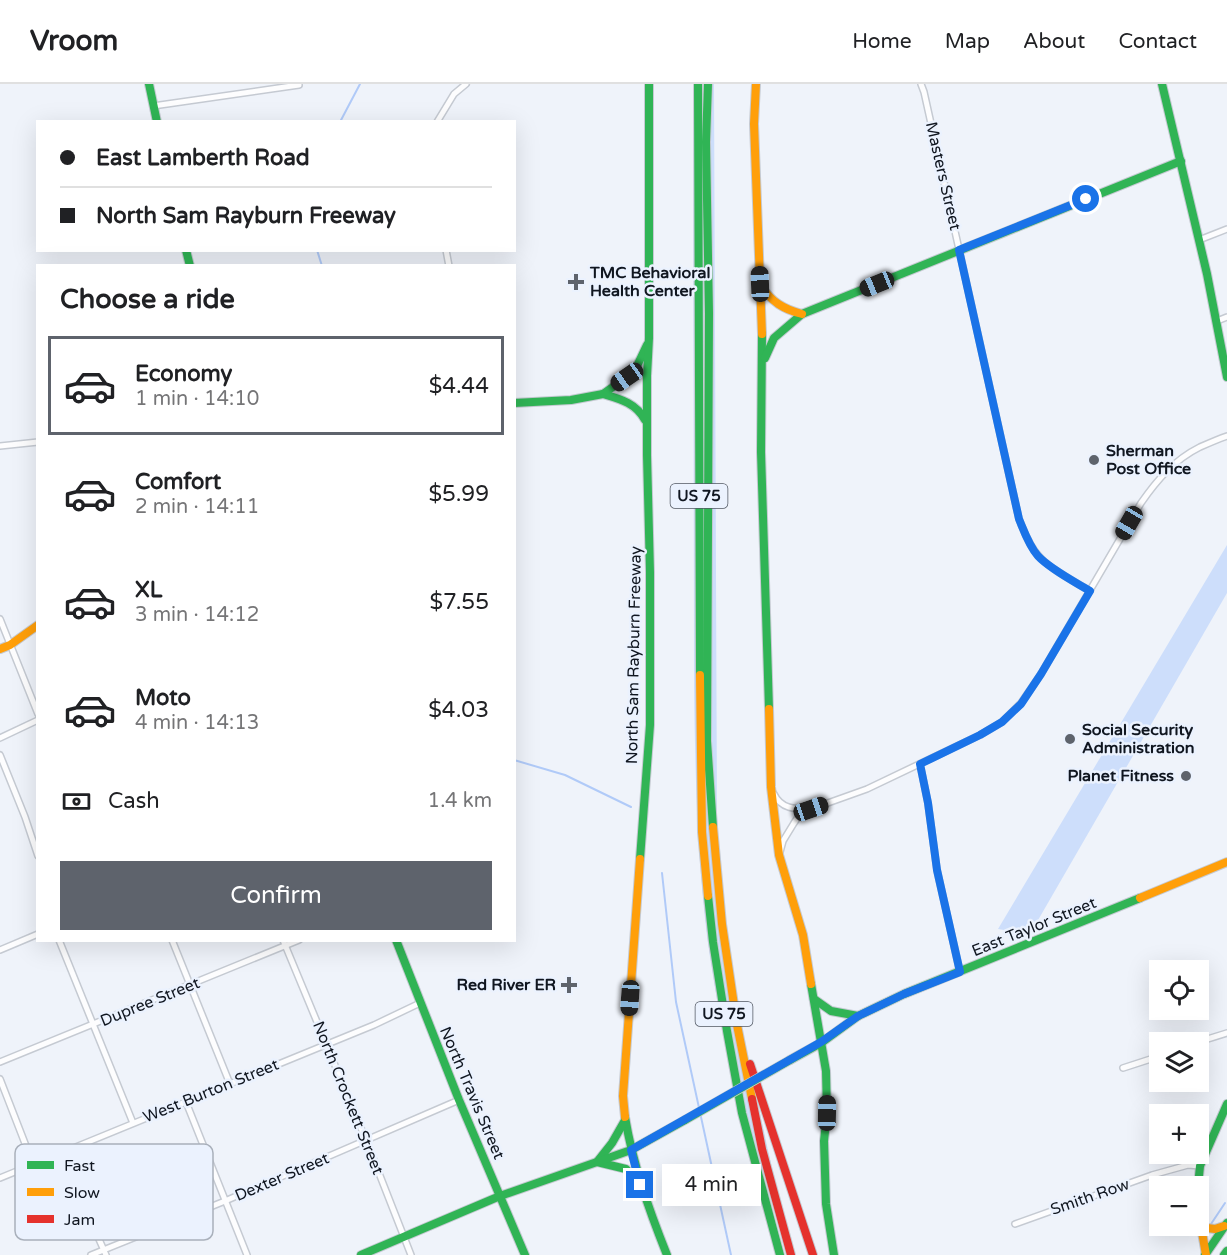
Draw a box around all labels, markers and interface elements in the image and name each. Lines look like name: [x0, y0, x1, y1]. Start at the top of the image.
text: Vroom: [30, 24, 118, 58]
text: Home: [852, 29, 912, 54]
text: Map: [945, 29, 990, 54]
text: About: [1023, 29, 1085, 54]
text: Contact: [1118, 29, 1197, 54]
street label: Masters Street: [921, 120, 965, 232]
text: East Lamberth Road: [96, 145, 310, 171]
route start: [1072, 185, 1099, 212]
text: North Sam Rayburn Freeway: [96, 203, 396, 229]
place label: TMC Behavioral Health Center: [589, 263, 710, 301]
car: [750, 266, 770, 302]
car: [857, 269, 897, 299]
marker: TMC Behavioral Health Center: [567, 273, 585, 291]
text: Choose a ride: [60, 283, 235, 316]
icon: car: [63, 359, 117, 413]
car: [607, 359, 647, 395]
text: Economy: [135, 361, 232, 387]
text: $4.44: [429, 373, 489, 399]
text: 1 min · 14:10: [135, 387, 259, 411]
place label: Sherman Post Office: [1106, 441, 1191, 479]
marker: Sherman Post Office: [1087, 453, 1101, 467]
icon: car: [63, 467, 117, 521]
text: Comfort: [135, 469, 221, 495]
text: $5.99: [428, 481, 489, 507]
road number: US 75: [670, 484, 728, 508]
text: 2 min · 14:11: [135, 495, 259, 519]
car: [1112, 503, 1146, 543]
street label: North Sam Rayburn Freeway: [622, 545, 646, 764]
icon: car: [63, 575, 117, 629]
text: XL: [135, 577, 162, 603]
text: $7.55: [429, 589, 489, 615]
text: 3 min · 14:12: [135, 603, 259, 627]
icon: car: [63, 683, 117, 737]
text: Moto: [135, 685, 191, 711]
text: $4.03: [428, 697, 489, 723]
text: 4 min · 14:13: [135, 711, 259, 735]
place label: Social Security Administration: [1082, 720, 1194, 758]
marker: Social Security Administration: [1063, 732, 1077, 746]
place label: Planet Fitness: [1067, 766, 1174, 786]
marker: Planet Fitness: [1179, 769, 1193, 783]
icon: cash: [60, 785, 93, 818]
text: Cash: [108, 788, 160, 814]
text: 1.4 km: [428, 789, 492, 813]
car: [791, 795, 831, 823]
button: Confirm: [60, 861, 492, 930]
street label: East Taylor Street: [969, 893, 1099, 961]
map controls: [1149, 960, 1209, 1236]
button: locate: [1149, 960, 1209, 1020]
street label: Dupree Street: [97, 973, 203, 1031]
place label: Red River ER: [457, 975, 556, 995]
marker: Red River ER: [560, 976, 578, 994]
car: [620, 979, 640, 1017]
road number: US 75: [696, 1002, 752, 1026]
street label: North Crockett Street: [308, 1019, 388, 1177]
street label: North Travis Street: [435, 1024, 509, 1162]
button: layers: [1149, 1032, 1209, 1092]
street label: West Burton Street: [140, 1055, 282, 1127]
car: [818, 1095, 836, 1131]
button: +: [1149, 1104, 1209, 1164]
legend: [15, 1144, 213, 1240]
street label: Dexter Street: [232, 1148, 332, 1206]
text: Fast: [64, 1156, 95, 1176]
callout: 4 min: [661, 1164, 760, 1206]
route end: [626, 1171, 653, 1198]
text: 4 min: [685, 1173, 738, 1197]
street label: Smith Row: [1048, 1174, 1132, 1220]
button: −: [1149, 1176, 1209, 1236]
text: Slow: [64, 1183, 100, 1203]
text: Jam: [64, 1210, 95, 1230]

